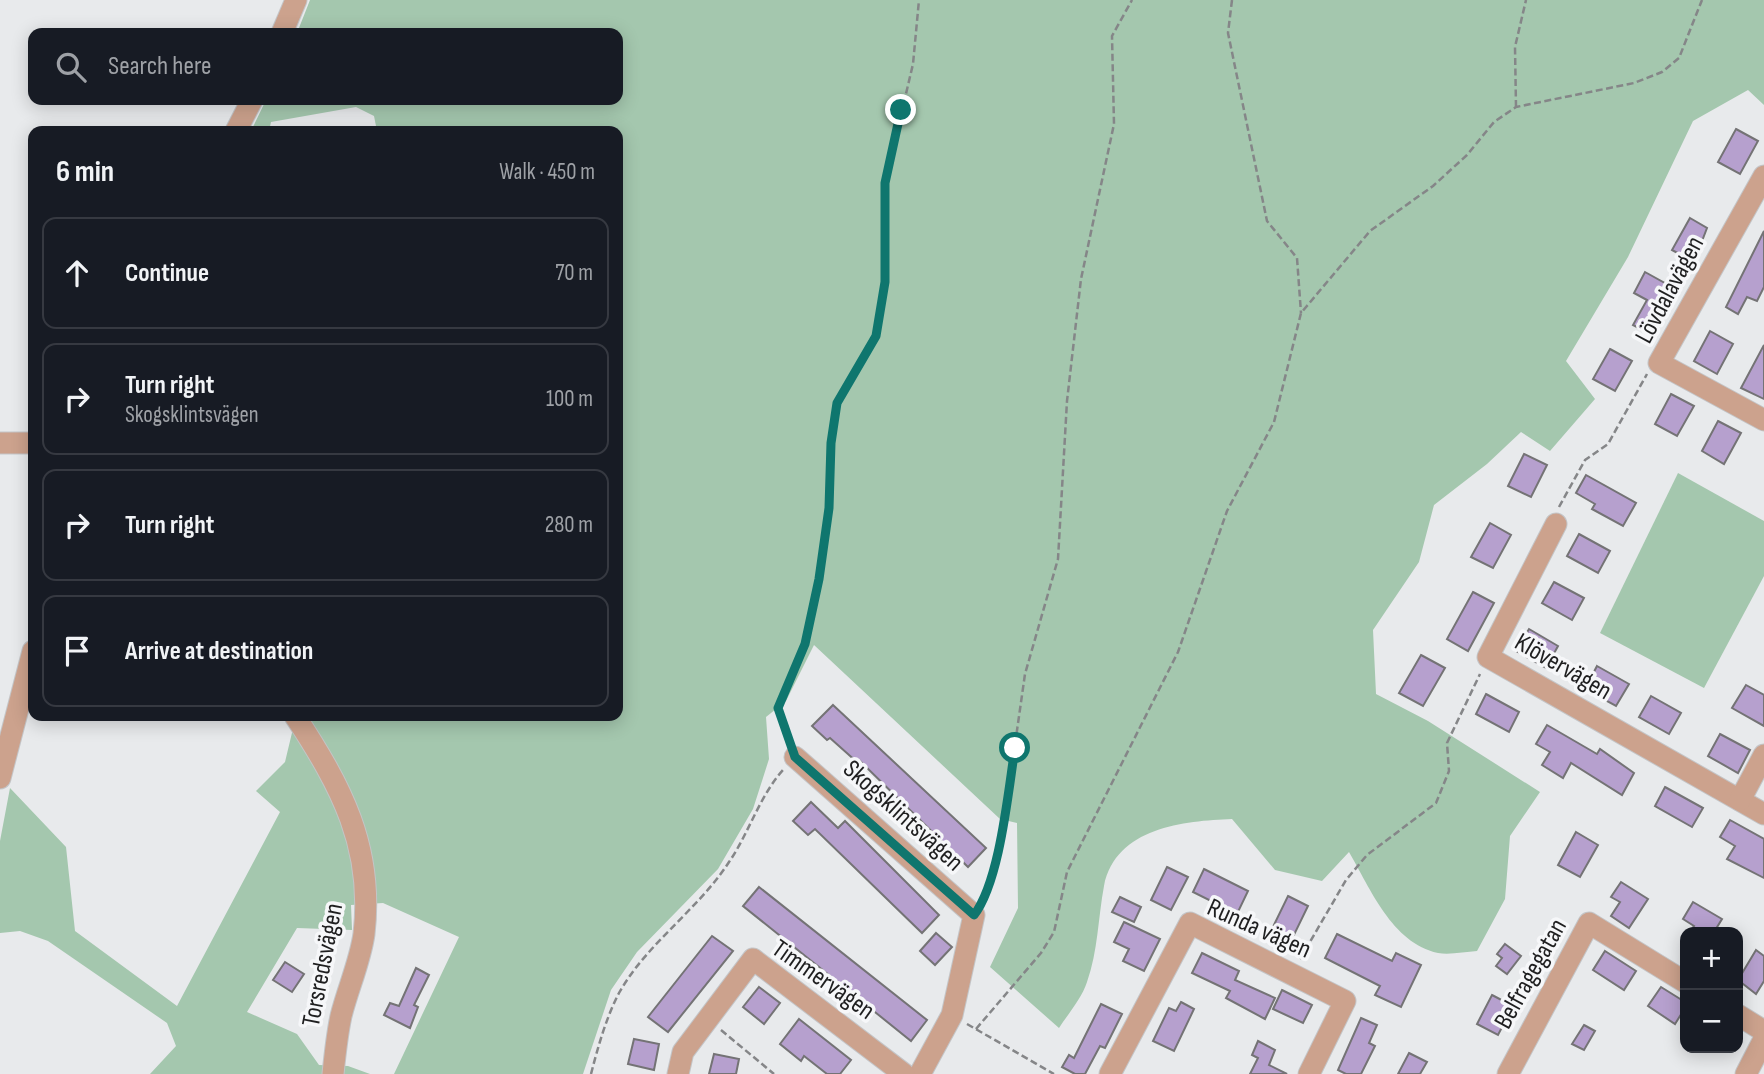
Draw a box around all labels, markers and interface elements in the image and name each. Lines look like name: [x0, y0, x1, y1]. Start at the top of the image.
search box: [28, 28, 623, 105]
icon: search: [52, 48, 90, 86]
text: Search here: [108, 51, 211, 82]
route end: [885, 94, 916, 125]
text: 6 min: [56, 154, 114, 190]
text: Walk · 450 m: [499, 158, 595, 186]
street label: Lövdalavägen: [1629, 231, 1711, 349]
icon: ahead: [58, 254, 96, 292]
text: Continue: [125, 258, 209, 289]
text: 70 m: [555, 259, 593, 287]
text: Turn right: [125, 370, 214, 401]
icon: right: [58, 380, 96, 418]
text: 100 m: [546, 385, 593, 413]
text: Skogsklintsvägen: [125, 401, 259, 429]
icon: right: [58, 506, 96, 544]
text: Turn right: [125, 510, 214, 541]
text: 280 m: [545, 511, 593, 539]
street label: Klövervägen: [1509, 627, 1617, 707]
icon: arrive: [58, 632, 96, 670]
text: Arrive at destination: [125, 636, 313, 667]
route start: [999, 732, 1030, 763]
street label: Skogsklintsvägen: [836, 754, 970, 878]
street label: Runda vägen: [1202, 892, 1316, 966]
street label: Torsredsvägen: [296, 901, 350, 1029]
street label: Belfragegatan: [1488, 914, 1574, 1034]
map controls: [1680, 927, 1743, 1053]
button: +: [1680, 927, 1743, 990]
street label: Timmervägen: [766, 933, 880, 1027]
button: −: [1680, 990, 1743, 1053]

